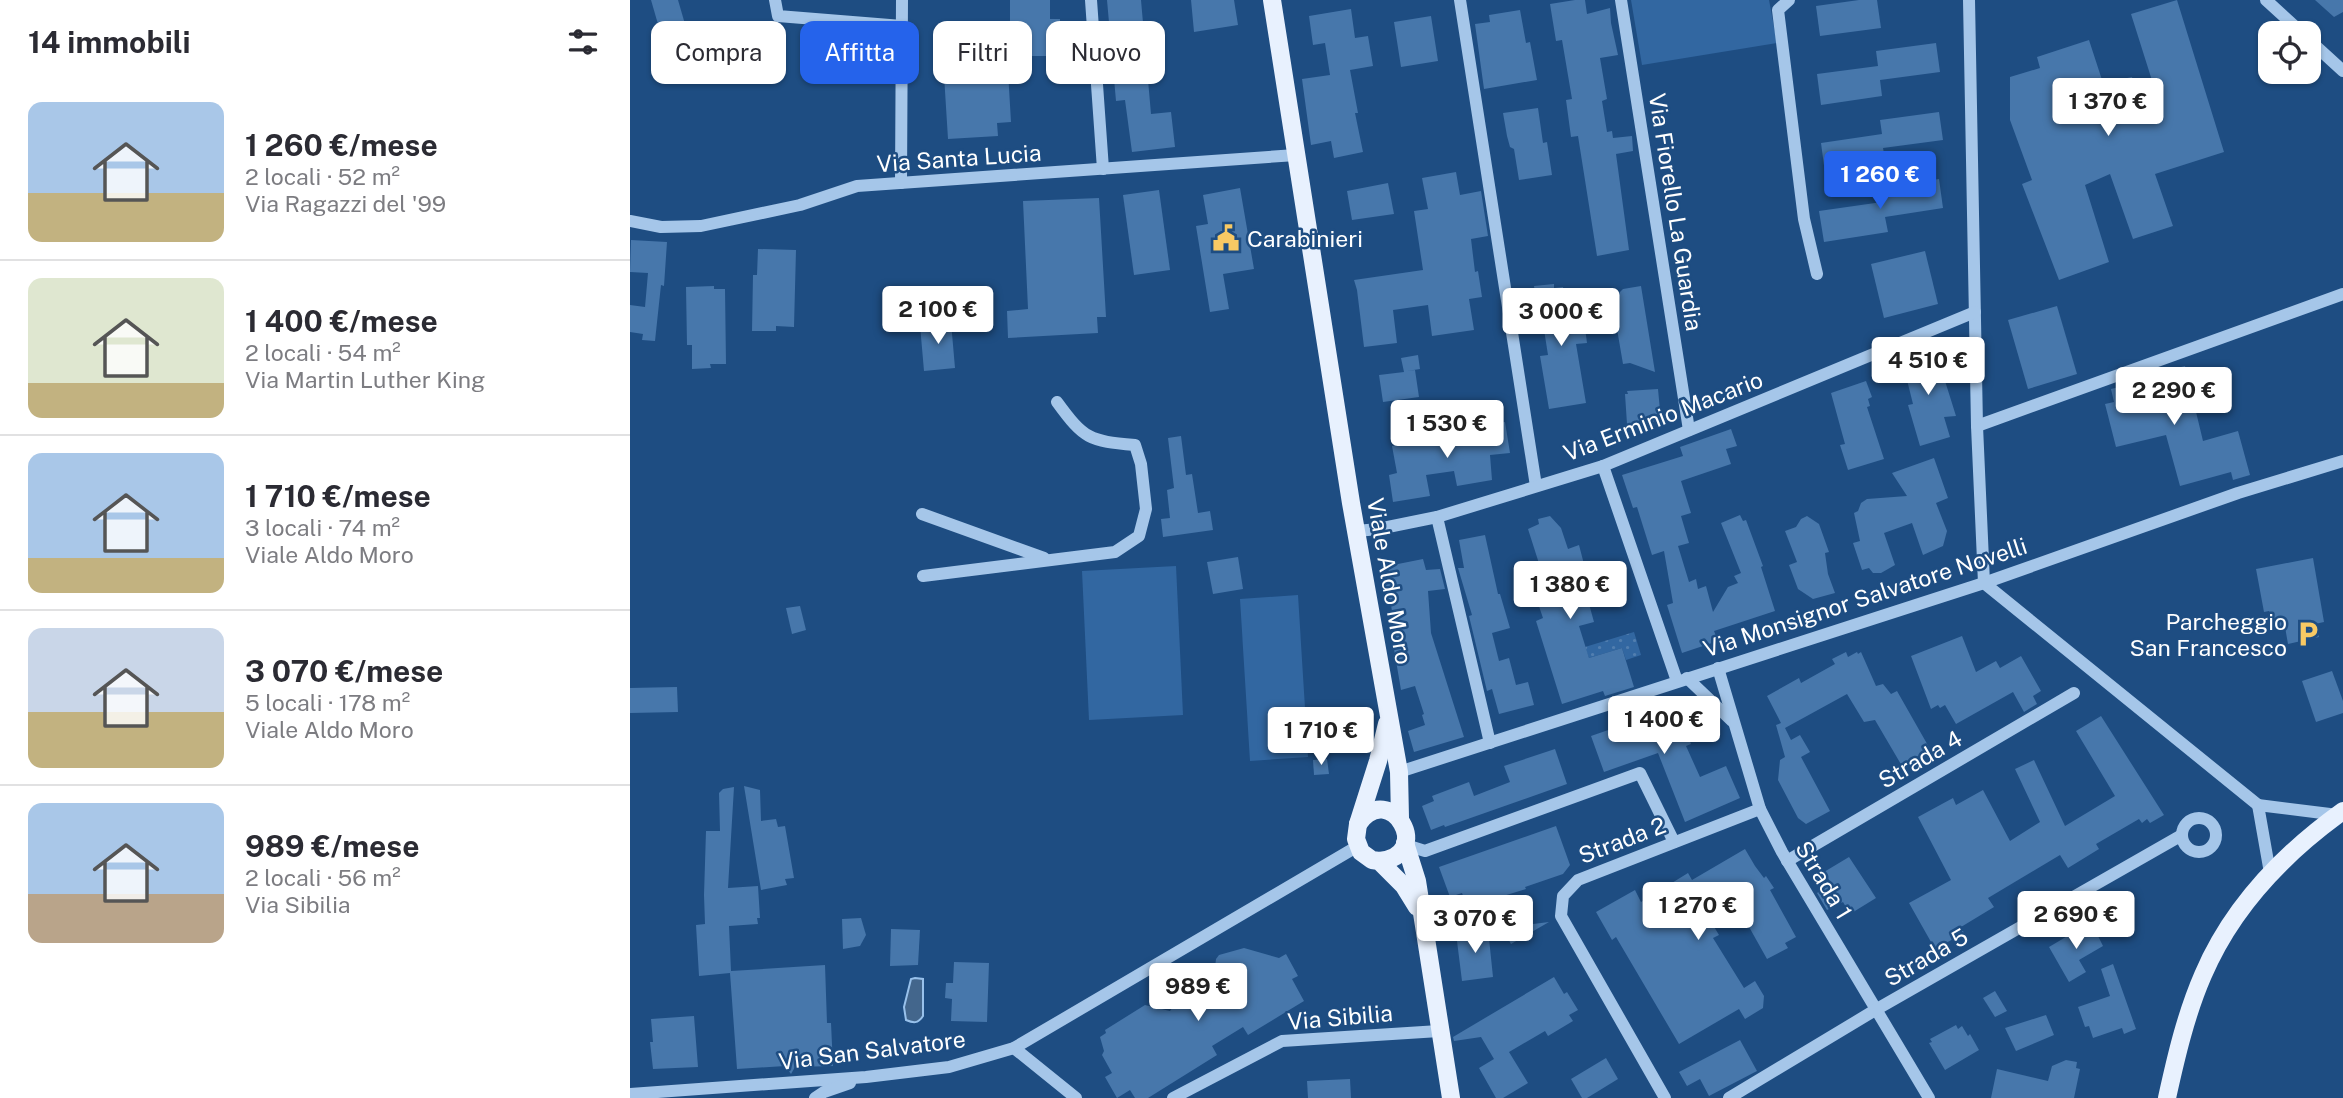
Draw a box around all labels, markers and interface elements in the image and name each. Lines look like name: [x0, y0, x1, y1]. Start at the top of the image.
chip: Compra: [651, 21, 786, 84]
chip: Affitta: [800, 21, 919, 84]
chip: Filtri: [933, 21, 1032, 84]
chip: Nuovo: [1046, 21, 1165, 84]
map controls: [2258, 21, 2321, 84]
button: locate: [2258, 21, 2321, 84]
icon: filters: [564, 23, 602, 61]
text: 14 immobili: [28, 24, 190, 60]
pin: 1 370 €: [2043, 78, 2173, 138]
text: 1 370 €: [2068, 87, 2148, 114]
street label: Via Fiorello La Guardia: [1644, 91, 1708, 333]
text: 1 260 €/mese: [245, 127, 438, 163]
icon: home: [84, 130, 168, 214]
street label: Via Santa Lucia: [876, 139, 1042, 177]
pin: 1 260 €: [1815, 152, 1945, 211]
text: 1 260 €: [1840, 160, 1920, 187]
text: 2 locali · 52 m²: [245, 163, 400, 190]
text: Via Ragazzi del '99: [245, 190, 446, 217]
public building icon: Carabinieri: [1211, 223, 1241, 253]
place label: Carabinieri: [1247, 225, 1363, 252]
pin: 2 100 €: [873, 286, 1003, 346]
pin: 3 000 €: [1496, 288, 1626, 348]
text: 2 100 €: [898, 295, 978, 322]
text: 3 000 €: [1519, 297, 1603, 324]
text: 1 400 €/mese: [245, 303, 438, 339]
icon: home: [84, 306, 168, 390]
pin: 4 510 €: [1863, 338, 1993, 397]
text: 2 locali · 54 m²: [245, 339, 401, 366]
text: 4 510 €: [1888, 346, 1968, 373]
text: Via Martin Luther King: [245, 366, 485, 393]
street label: Via Erminio Macario: [1560, 366, 1766, 466]
pin: 2 290 €: [2109, 368, 2239, 427]
text: 2 290 €: [2132, 376, 2216, 403]
pin: 1 530 €: [1382, 400, 1512, 460]
text: 1 530 €: [1407, 409, 1487, 436]
text: 1 710 €/mese: [245, 478, 431, 514]
icon: home: [84, 481, 168, 565]
street label: Viale Aldo Moro: [1362, 496, 1418, 666]
text: 3 locali · 74 m²: [245, 514, 400, 541]
street label: Via Monsignor Salvatore Novelli: [1700, 532, 2030, 662]
text: Viale Aldo Moro: [245, 541, 414, 568]
pin: 1 380 €: [1505, 562, 1635, 621]
text: 1 380 €: [1530, 570, 1610, 597]
place label: Parcheggio San Francesco: [2129, 608, 2287, 661]
parking icon: Parcheggio San Francesco: [2293, 619, 2323, 649]
text: 3 070 €/mese: [245, 653, 443, 689]
icon: home: [84, 656, 168, 740]
text: 5 locali · 178 m²: [245, 689, 410, 716]
pin: 1 400 €: [1599, 696, 1729, 756]
text: 1 400 €: [1624, 705, 1704, 732]
pin: 1 710 €: [1256, 708, 1386, 767]
text: Viale Aldo Moro: [245, 716, 414, 743]
text: 1 710 €: [1284, 716, 1358, 743]
street label: Strada 4: [1874, 724, 1966, 794]
street label: Strada 2: [1575, 811, 1669, 869]
text: 989 €/mese: [245, 828, 419, 864]
icon: home: [84, 831, 168, 915]
street label: Strada 1: [1790, 836, 1858, 924]
text: 2 locali · 56 m²: [245, 864, 401, 891]
pin: 1 270 €: [1633, 883, 1763, 942]
text: Via Sibilia: [245, 891, 351, 918]
text: 1 270 €: [1659, 891, 1737, 918]
pin: 2 690 €: [2011, 892, 2141, 951]
pin: 3 070 €: [1410, 895, 1540, 955]
text: 2 690 €: [2034, 900, 2119, 927]
text: 3 070 €: [1433, 904, 1517, 931]
street label: Strada 5: [1879, 922, 1973, 992]
pin: 989 €: [1149, 964, 1247, 1023]
text: 989 €: [1165, 972, 1231, 999]
street label: Via Sibilia: [1286, 999, 1394, 1035]
street label: Via San Salvatore: [777, 1025, 967, 1075]

